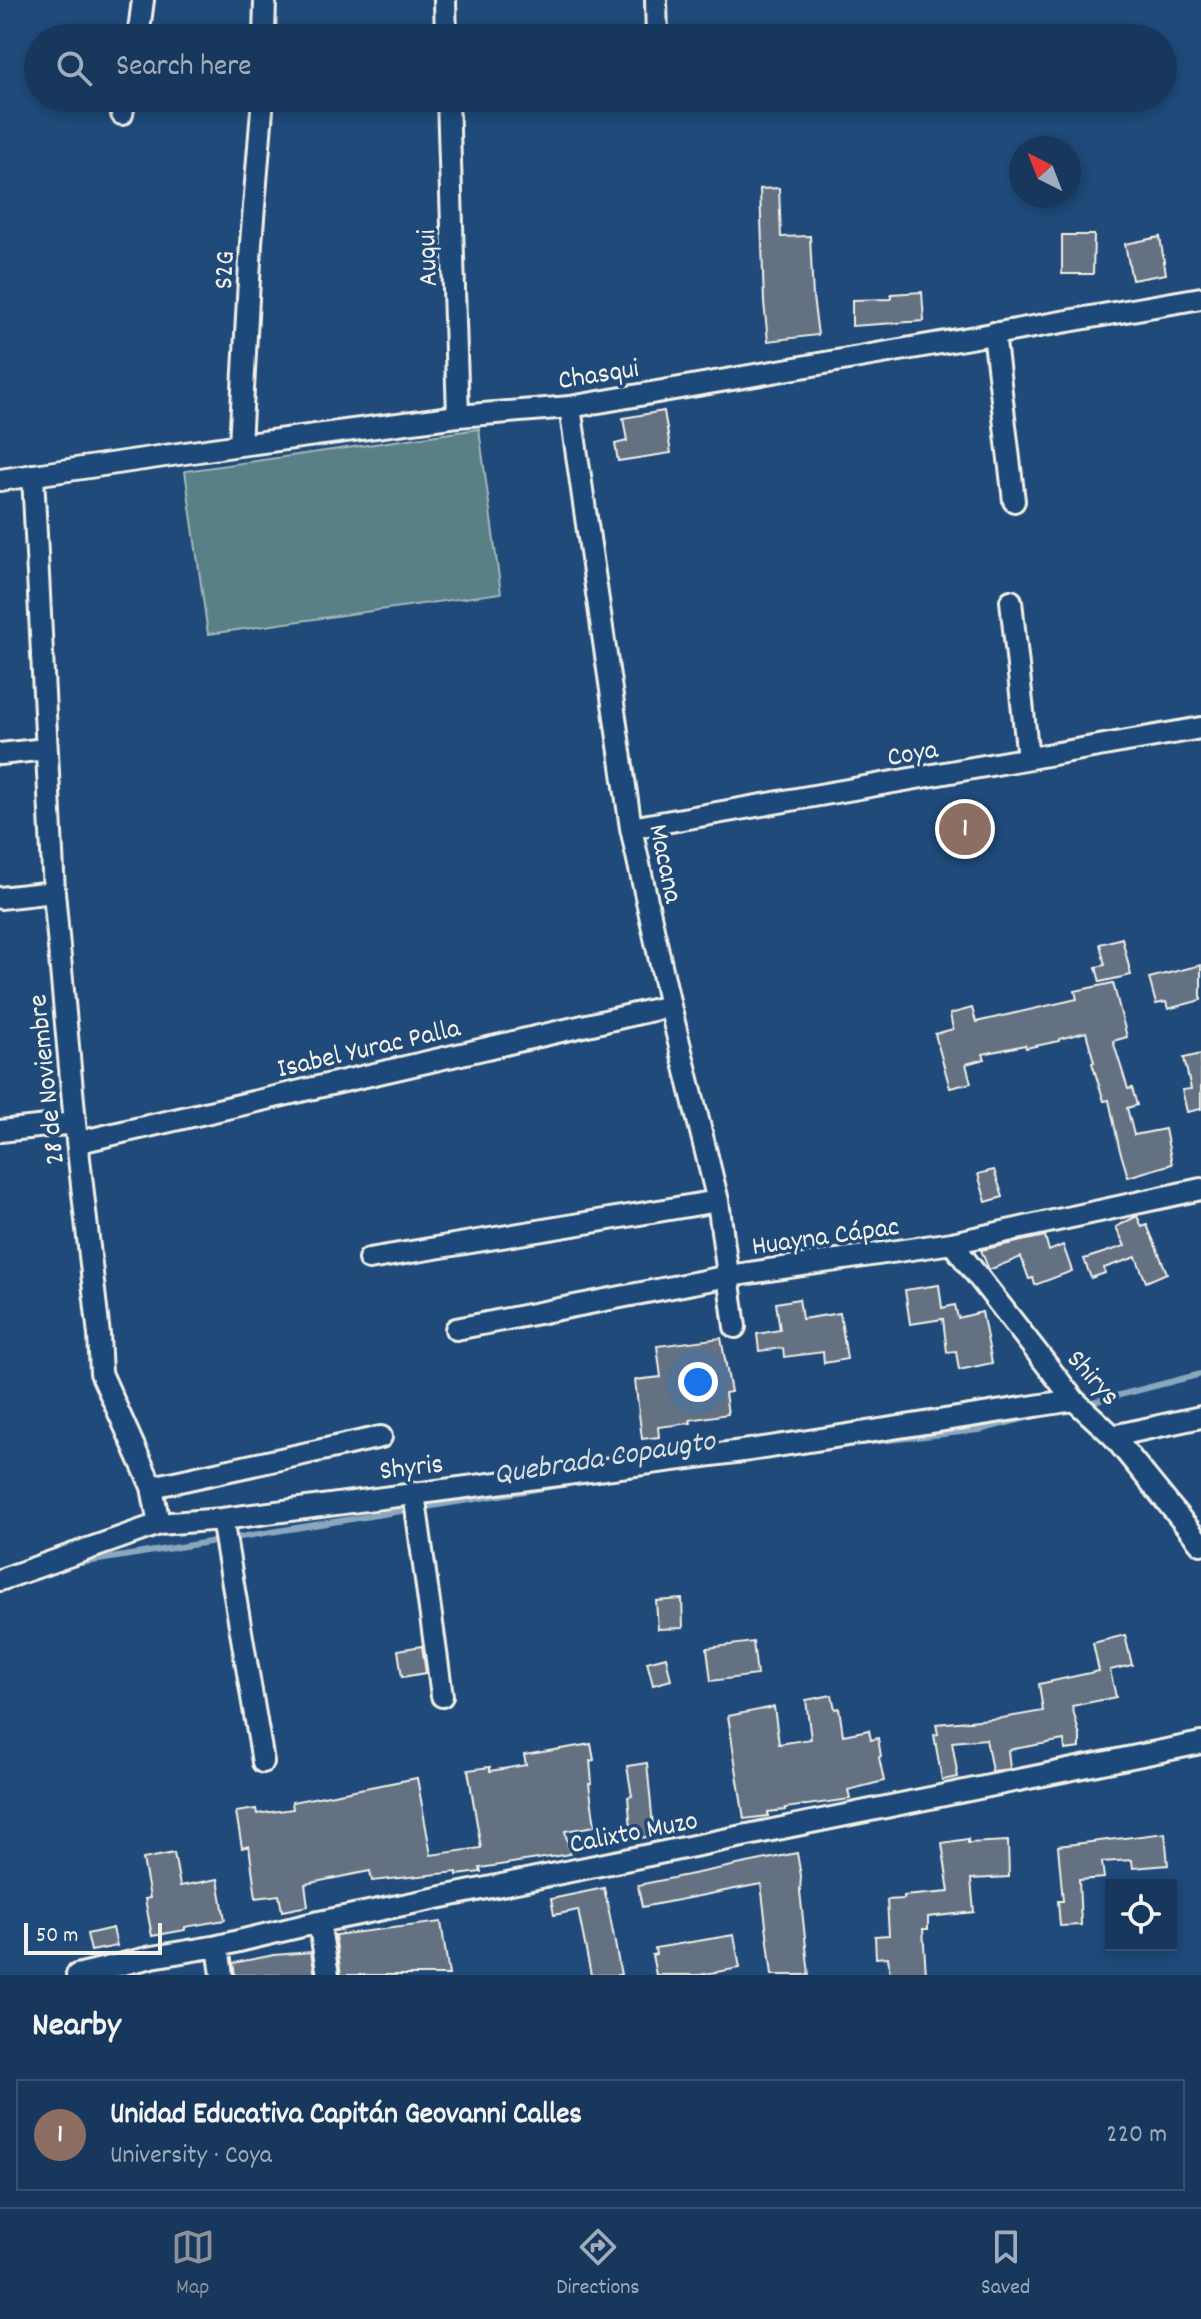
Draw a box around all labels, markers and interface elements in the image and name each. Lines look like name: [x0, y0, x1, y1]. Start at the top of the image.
search box: [24, 24, 1177, 112]
icon: search: [52, 46, 96, 90]
text: Search here: [116, 47, 252, 90]
north arrow: [1009, 136, 1081, 208]
street label: Auqui: [409, 229, 451, 287]
street label: S2G: [206, 250, 248, 291]
street label: Chasqui: [556, 351, 642, 403]
street label: Coya: [884, 732, 942, 780]
pin: 1: [939, 799, 991, 859]
street label: Macana: [635, 821, 691, 908]
street label: 28 de Noviembre: [20, 992, 78, 1167]
street label: Isabel Yurac Palla: [274, 1010, 466, 1091]
street label: Huayna Cápac: [749, 1209, 902, 1269]
street label: Shirys: [1055, 1342, 1127, 1416]
your location: [678, 1362, 718, 1402]
water label: Quebrada Copaugto: [491, 1421, 720, 1499]
street label: Shyris: [378, 1446, 446, 1494]
street label: Calixto Muzo: [566, 1803, 702, 1867]
map controls: [1105, 1879, 1177, 1951]
button: locate: [1105, 1879, 1177, 1951]
scale bar: [24, 1919, 162, 1955]
text: 50 m: [36, 1921, 78, 1952]
text: Nearby: [32, 2003, 121, 2052]
text: Unidad Educativa Capitán Geovanni Calles: [110, 2095, 582, 2138]
text: 1: [57, 2117, 63, 2154]
text: 220 m: [1106, 2117, 1167, 2154]
text: University · Coya: [110, 2138, 272, 2175]
tab: Map: [171, 2225, 215, 2304]
tab: Directions: [556, 2225, 640, 2304]
tab: Saved: [981, 2225, 1030, 2304]

